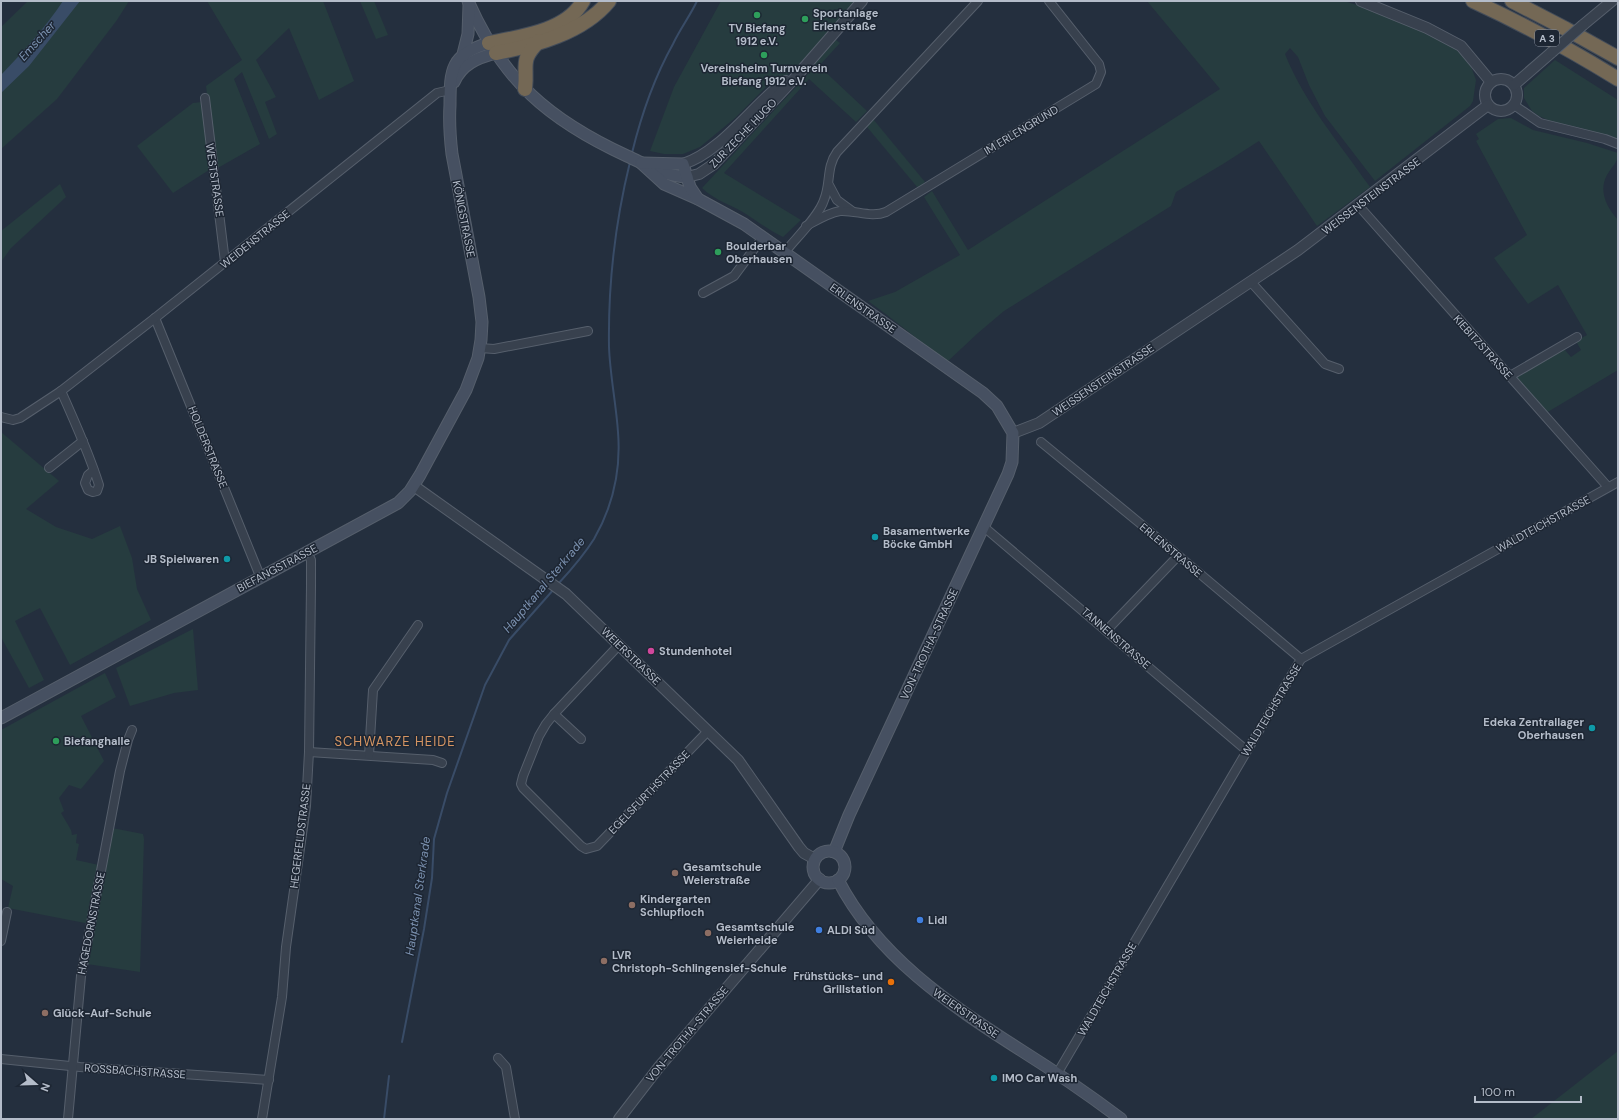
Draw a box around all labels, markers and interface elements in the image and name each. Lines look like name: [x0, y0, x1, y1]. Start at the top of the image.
place label: Sportanlage Erlenstraße: [813, 6, 879, 33]
marker: TV Biefang 1912 e.V.: [752, 10, 762, 20]
marker: Sportanlage Erlenstraße: [800, 14, 810, 24]
water label: Emscher: [15, 17, 59, 64]
place label: TV Biefang 1912 e.V.: [728, 21, 786, 48]
road number: A 3: [1535, 30, 1559, 46]
marker: Vereinsheim Turnverein Biefang 1912 e.V.: [759, 50, 769, 60]
place label: Vereinsheim Turnverein Biefang 1912 e.V.: [700, 61, 828, 88]
street label: ZUR ZECHE HUGO: [706, 95, 780, 171]
street label: IM ERLENGRUND: [981, 102, 1061, 158]
street label: WESTSTRASSE: [203, 142, 227, 218]
street label: WEISSENSTEINSTRASSE: [1319, 154, 1423, 238]
street label: KÖNIGSTRASSE: [450, 179, 478, 259]
street label: WEIDENSTRASSE: [217, 206, 293, 272]
place label: Boulderbar Oberhausen: [726, 239, 792, 266]
marker: Boulderbar Oberhausen: [713, 247, 723, 257]
street label: ERLENSTRASSE: [827, 280, 899, 336]
street label: KIEBITZSTRASSE: [1450, 312, 1516, 382]
street label: WEISSENSTEINSTRASSE: [1049, 341, 1157, 419]
street label: HOLDERSTRASSE: [185, 404, 231, 490]
street label: WALDTEICHSTRASSE: [1493, 492, 1593, 556]
street label: ERLENSTRASSE: [1137, 520, 1205, 580]
place label: Basamentwerke Böcke GmbH: [883, 524, 970, 551]
marker: Basamentwerke Böcke GmbH: [870, 532, 880, 542]
water label: Hauptkanal Sterkrade: [499, 534, 589, 636]
street label: BIEFANGSTRASSE: [234, 541, 320, 595]
place label: JB Spielwaren: [144, 552, 219, 566]
marker: JB Spielwaren: [222, 554, 232, 564]
street label: VON-TROTHA-STRASSE: [897, 586, 961, 702]
street label: TANNENSTRASSE: [1079, 604, 1153, 672]
street label: WEIERSTRASSE: [598, 624, 664, 688]
place label: Stundenhotel: [659, 644, 732, 658]
marker: Stundenhotel: [646, 646, 656, 656]
street label: WALDTEICHSTRASSE: [1238, 661, 1304, 759]
place label: Edeka Zentrallager Oberhausen: [1483, 715, 1584, 742]
marker: Edeka Zentrallager Oberhausen: [1587, 723, 1597, 733]
district label: SCHWARZE HEIDE: [334, 733, 456, 750]
place label: Biefanghalle: [64, 734, 130, 748]
marker: Biefanghalle: [51, 736, 61, 746]
street label: EGELSFURTHSTRASSE: [605, 747, 693, 837]
street label: HEGERFELDSTRASSE: [287, 783, 313, 889]
water label: Hauptkanal Sterkrade: [402, 835, 434, 957]
place label: Gesamtschule Weierstraße: [683, 860, 762, 887]
marker: Gesamtschule Weierstraße: [670, 868, 680, 878]
street label: HAGEDORNSTRASSE: [74, 870, 108, 976]
place label: Kindergarten Schlupfloch: [640, 892, 711, 919]
marker: Kindergarten Schlupfloch: [627, 900, 637, 910]
place label: Lidl: [928, 913, 947, 927]
marker: Lidl: [915, 915, 925, 925]
place label: Gesamtschule Weierheide: [716, 920, 795, 947]
place label: ALDI Süd: [827, 923, 875, 937]
marker: ALDI Süd: [814, 925, 824, 935]
marker: Gesamtschule Weierheide: [703, 928, 713, 938]
street label: WALDTEICHSTRASSE: [1075, 940, 1139, 1038]
place label: LVR Christoph-Schlingensief-Schule: [612, 948, 787, 975]
marker: LVR Christoph-Schlingensief-Schule: [599, 956, 609, 966]
place label: Frühstücks- und Grillstation: [793, 969, 883, 996]
marker: Frühstücks- und Grillstation: [886, 977, 896, 987]
street label: VON-TROTHA-STRASSE: [643, 983, 731, 1085]
street label: WEIERSTRASSE: [930, 985, 1002, 1041]
place label: Glück-Auf-Schule: [53, 1006, 152, 1020]
marker: Glück-Auf-Schule: [40, 1008, 50, 1018]
street label: ROSSBACHSTRASSE: [84, 1060, 186, 1082]
north arrow: [16, 1064, 56, 1104]
place label: IMO Car Wash: [1002, 1071, 1077, 1085]
marker: IMO Car Wash: [989, 1073, 999, 1083]
scale bar: [1475, 1078, 1581, 1104]
text: N: [37, 1081, 53, 1094]
text: 100 m: [1481, 1084, 1515, 1100]

